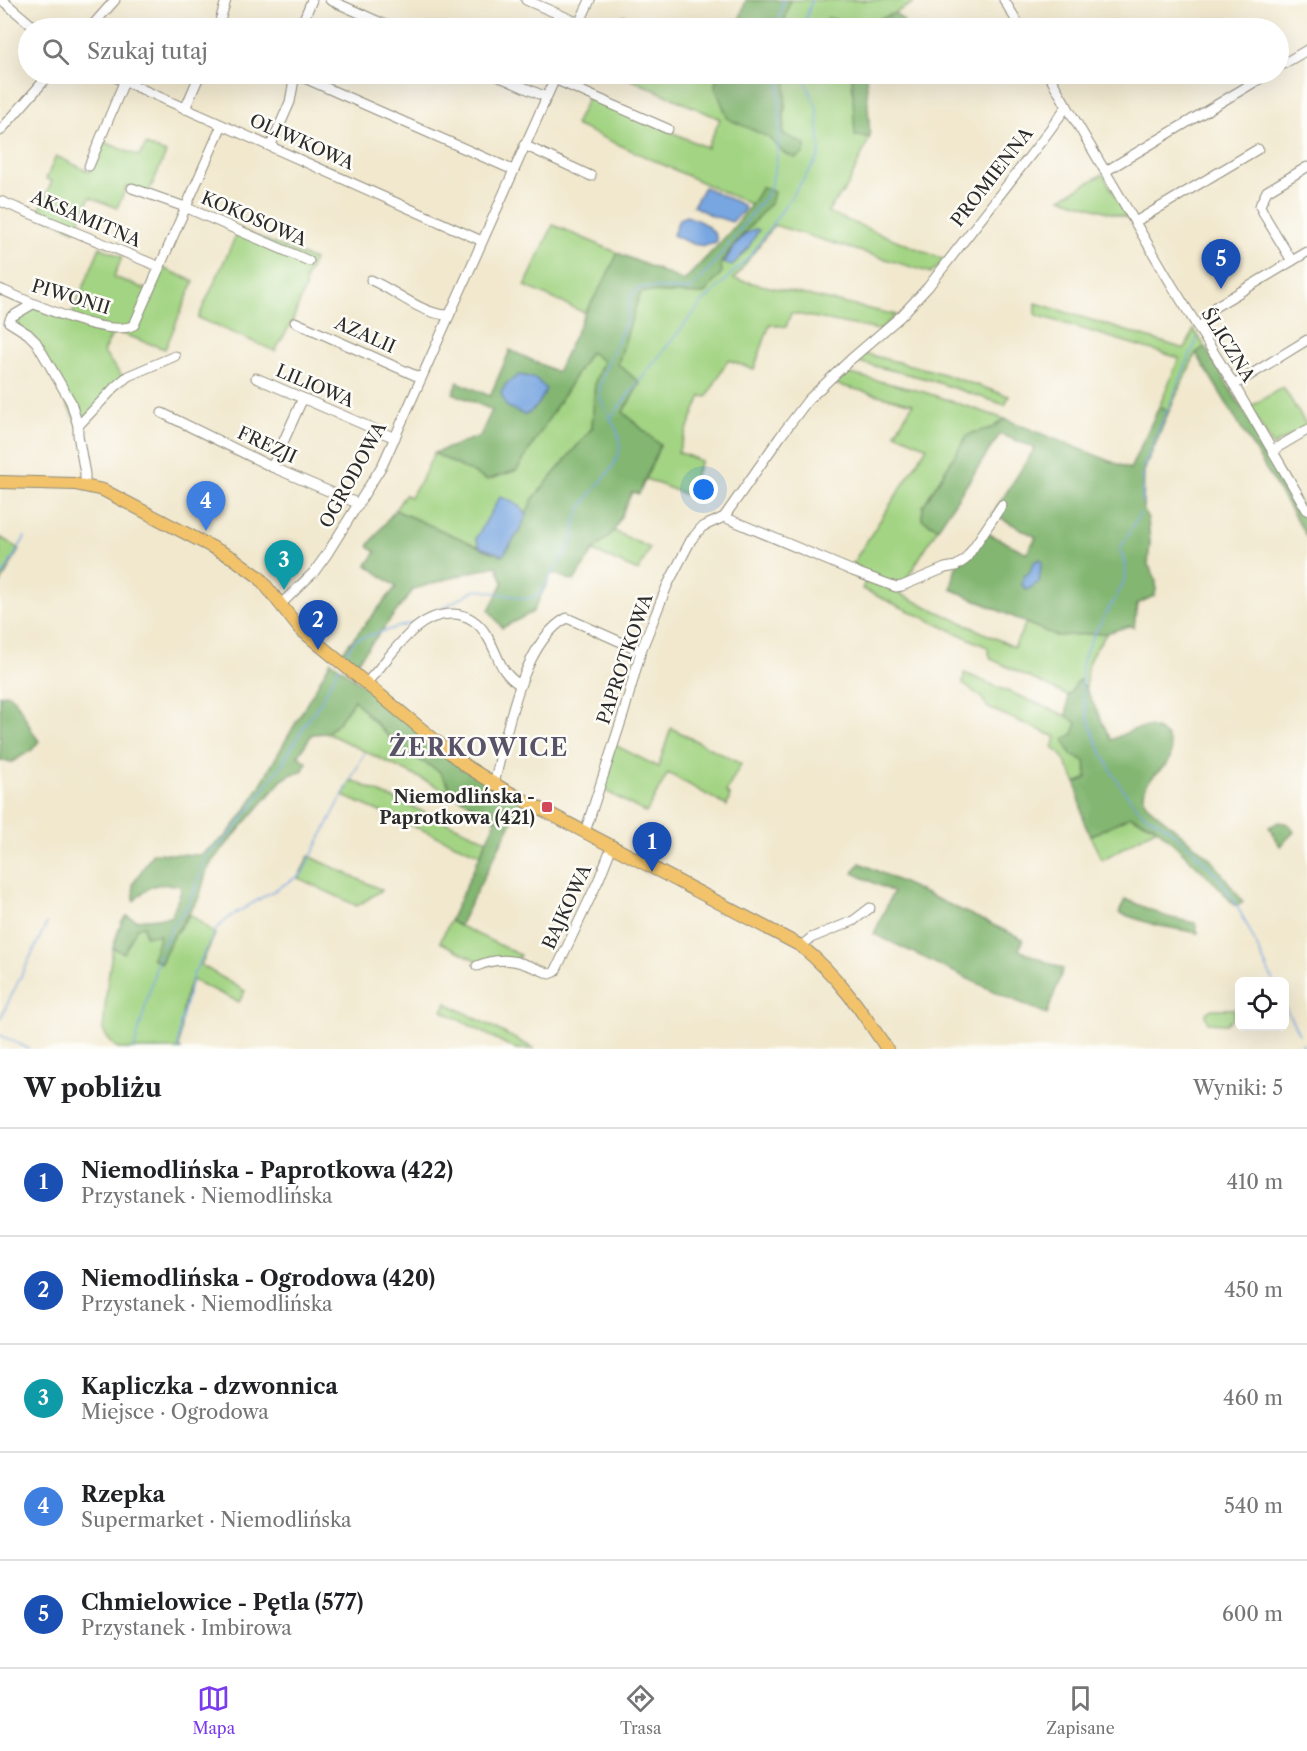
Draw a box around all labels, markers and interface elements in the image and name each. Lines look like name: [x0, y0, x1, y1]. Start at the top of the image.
search box: [18, 18, 1289, 84]
icon: search: [39, 35, 72, 68]
text: Szukaj tutaj: [87, 38, 208, 65]
street label: OLIWKOWA: [246, 109, 358, 175]
street label: PROMIENNA: [946, 122, 1038, 231]
street label: AKSAMITNA: [27, 185, 145, 252]
street label: KOKOSOWA: [198, 187, 311, 251]
pin: 5: [1202, 240, 1240, 289]
street label: PIWONII: [29, 275, 113, 319]
street label: ŚLICZNA: [1197, 303, 1261, 387]
street label: AZALII: [330, 311, 399, 358]
street label: LILIOWA: [272, 360, 358, 413]
street label: OGRODOWA: [315, 418, 392, 532]
street label: FREZJI: [234, 422, 300, 468]
your location: [689, 475, 718, 504]
pin: 4: [186, 482, 226, 531]
pin: 3: [264, 540, 304, 590]
street label: PAPROTKOWA: [592, 590, 658, 727]
pin: 2: [298, 600, 338, 650]
district label: ŻERKOWICE: [389, 732, 569, 762]
place label: Niemodlińska - Paprotkowa (421): [379, 786, 535, 829]
marker: Niemodlińska - Paprotkowa (421): [540, 800, 554, 814]
pin: 1: [632, 822, 672, 872]
street label: BAJKOWA: [538, 861, 596, 953]
map controls: [1235, 977, 1289, 1031]
button: locate: [1235, 977, 1289, 1031]
text: W pobliżu: [24, 1072, 162, 1104]
text: Wyniki: 5: [1193, 1076, 1283, 1100]
text: Niemodlińska - Paprotkowa (422): [81, 1157, 453, 1184]
text: 1: [39, 1170, 48, 1194]
text: 410 m: [1226, 1170, 1283, 1194]
text: Przystanek · Niemodlińska: [81, 1184, 333, 1208]
text: Niemodlińska - Ogrodowa (420): [81, 1265, 435, 1292]
text: 2: [38, 1278, 49, 1302]
text: 450 m: [1224, 1278, 1283, 1302]
text: Przystanek · Niemodlińska: [81, 1292, 333, 1316]
text: Kapliczka - dzwonnica: [81, 1373, 338, 1400]
text: 3: [38, 1386, 49, 1410]
text: 460 m: [1223, 1386, 1283, 1410]
text: Miejsce · Ogrodowa: [81, 1400, 269, 1424]
text: Rzepka: [81, 1481, 165, 1508]
text: 4: [38, 1494, 49, 1518]
text: 540 m: [1224, 1494, 1283, 1518]
text: Supermarket · Niemodlińska: [81, 1508, 352, 1532]
text: Chmielowice - Pętla (577): [81, 1589, 363, 1616]
text: 5: [38, 1602, 49, 1626]
text: 600 m: [1222, 1602, 1283, 1626]
text: Przystanek · Imbirowa: [81, 1616, 292, 1640]
tab: Mapa: [192, 1682, 235, 1738]
tab: Trasa: [620, 1682, 661, 1738]
tab: Zapisane: [1046, 1682, 1115, 1738]

